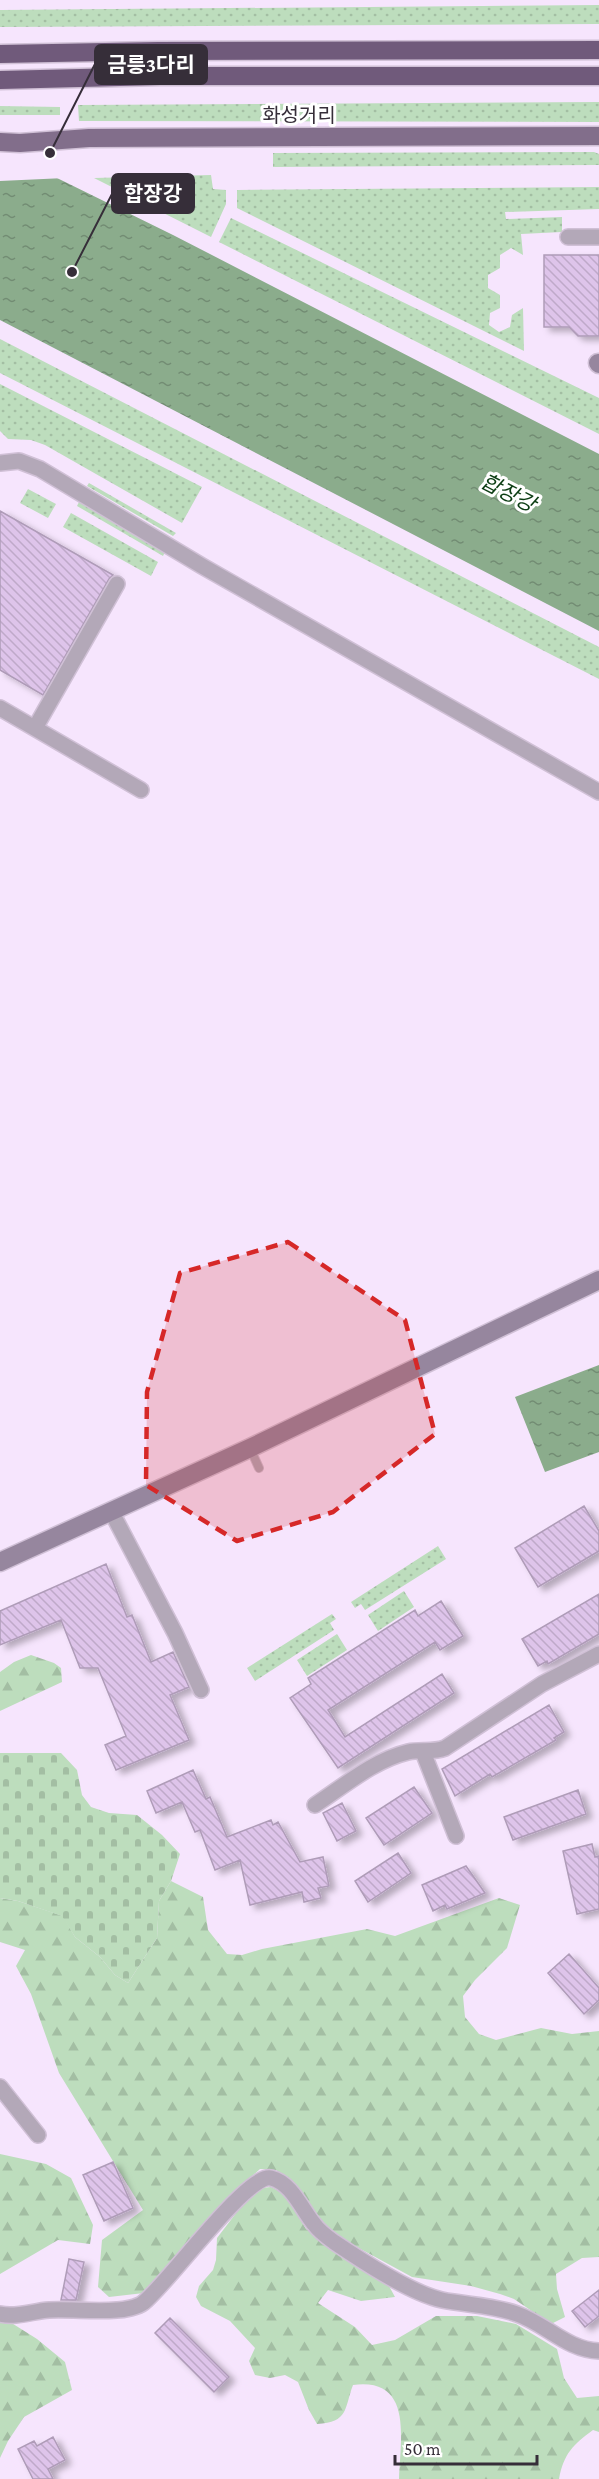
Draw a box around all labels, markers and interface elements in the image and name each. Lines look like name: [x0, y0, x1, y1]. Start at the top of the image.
callout: 금릉3다리: [95, 45, 207, 84]
text: 금릉3다리: [107, 53, 195, 77]
street label: 화성거리: [262, 104, 336, 126]
callout: 합장강: [112, 174, 194, 213]
text: 합장강: [124, 182, 182, 206]
water label: 합장강: [477, 469, 542, 518]
scale bar: [395, 2428, 538, 2466]
text: 50 m: [404, 2439, 441, 2459]

